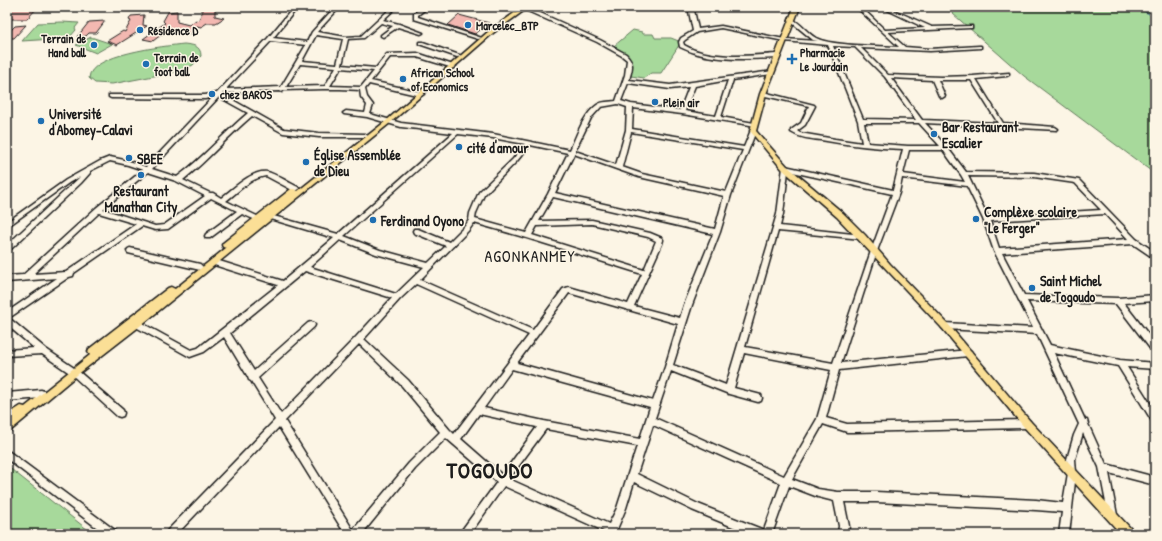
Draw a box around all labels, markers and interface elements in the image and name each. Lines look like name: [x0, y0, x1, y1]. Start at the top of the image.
place label: Marcelec_BTP: [476, 17, 539, 34]
marker: Marcelec_BTP: [463, 20, 473, 30]
place label: Résidence D: [148, 22, 199, 39]
marker: Résidence D: [135, 25, 145, 35]
place label: Terrain de Hand ball: [40, 30, 87, 61]
marker: Terrain de Hand ball: [89, 40, 99, 50]
place label: Pharmacie Le Jourdain: [800, 44, 849, 75]
place label: Terrain de foot ball: [153, 49, 199, 80]
marker: Pharmacie Le Jourdain: [787, 54, 797, 64]
marker: Terrain de foot ball: [141, 59, 151, 69]
place label: African School of Economics: [411, 64, 475, 95]
marker: African School of Economics: [398, 74, 408, 84]
place label: chez BAROS: [220, 86, 272, 103]
marker: chez BAROS: [207, 89, 217, 99]
place label: Plein air: [663, 94, 700, 111]
marker: Plein air: [650, 97, 660, 107]
place label: Université d'Abomey-Calavi: [49, 104, 133, 141]
marker: Université d'Abomey-Calavi: [36, 116, 46, 126]
place label: Bar Restaurant Escalier: [942, 117, 1020, 152]
marker: Bar Restaurant Escalier: [929, 129, 939, 139]
place label: cité d'amour: [467, 138, 529, 157]
marker: cité d'amour: [454, 142, 464, 152]
place label: Église Assemblée de Dieu: [314, 145, 401, 180]
place label: SBEE: [137, 149, 164, 168]
marker: SBEE: [124, 153, 134, 163]
marker: Église Assemblée de Dieu: [301, 157, 311, 167]
marker: Restaurant Manathan City: [136, 170, 146, 180]
place label: Restaurant Manathan City: [105, 181, 178, 218]
place label: Complèxe scolaire "Le Ferger": [984, 202, 1077, 239]
place label: Ferdinand Oyono: [380, 211, 464, 232]
marker: Complèxe scolaire "Le Ferger": [971, 214, 981, 224]
marker: Ferdinand Oyono: [368, 215, 378, 225]
district label: AGONKANMEY: [484, 245, 576, 267]
place label: Saint Michel de Togoudo: [1040, 271, 1102, 308]
marker: Saint Michel de Togoudo: [1027, 283, 1037, 293]
district label: TOGOUDO: [445, 455, 534, 485]

